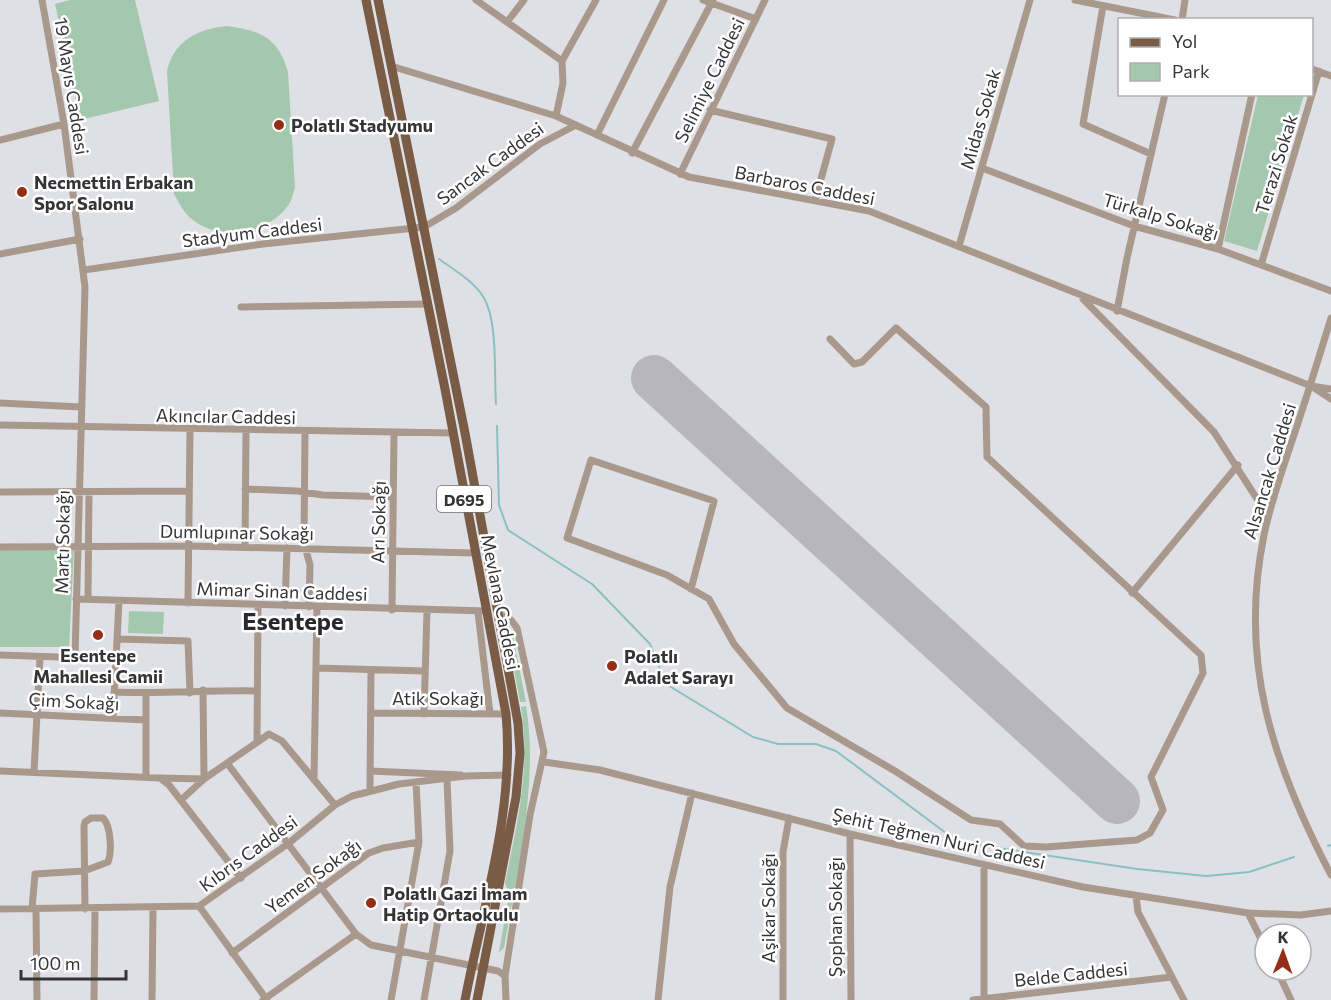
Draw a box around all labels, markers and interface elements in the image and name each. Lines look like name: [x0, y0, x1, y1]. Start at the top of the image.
street label: Selimiye Caddesi: [669, 14, 749, 146]
street label: 19 Mayıs Caddesi: [50, 16, 94, 156]
legend: [1118, 18, 1313, 96]
text: Yol: [1172, 30, 1197, 52]
text: Park: [1172, 60, 1210, 82]
street label: Midas Sokak: [955, 66, 1005, 172]
street label: Terazi Sokak: [1250, 111, 1302, 217]
place label: Polatlı Stadyumu: [291, 114, 433, 136]
street label: Sancak Caddesi: [432, 117, 548, 209]
marker: Polatlı Stadyumu: [272, 118, 286, 132]
street label: Barbaros Caddesi: [733, 161, 877, 209]
place label: Necmettin Erbakan Spor Salonu: [34, 171, 193, 214]
marker: Necmettin Erbakan Spor Salonu: [15, 185, 29, 199]
street label: Türkalp Sokağı: [1100, 188, 1222, 244]
street label: Stadyum Caddesi: [181, 212, 323, 252]
street label: Alsancak Caddesi: [1238, 400, 1300, 542]
street label: Akıncılar Caddesi: [156, 404, 296, 428]
street label: Arı Sokağı: [366, 481, 390, 563]
road number: D695: [437, 486, 491, 512]
street label: Martı Sokağı: [50, 490, 74, 594]
street label: Dumlupınar Sokağı: [160, 520, 314, 544]
street label: Mevlana Caddesi: [477, 532, 525, 672]
street label: Mimar Sinan Caddesi: [196, 577, 368, 605]
district label: Esentepe: [242, 606, 344, 635]
marker: Esentepe Mahallesi Camii: [91, 628, 105, 642]
place label: Esentepe Mahallesi Camii: [33, 644, 163, 687]
place label: Polatlı Adalet Sarayı: [624, 645, 734, 688]
marker: Polatlı Adalet Sarayı: [605, 659, 619, 673]
street label: Atik Sokağı: [392, 687, 484, 709]
street label: Çim Sokağı: [28, 688, 120, 714]
street label: Şehit Teğmen Nuri Caddesi: [830, 803, 1048, 873]
street label: Kıbrıs Caddesi: [195, 810, 301, 896]
street label: Yemen Sokağı: [261, 834, 365, 918]
street label: Aşikar Sokağı: [757, 853, 779, 963]
street label: Şophan Sokağı: [824, 857, 846, 977]
place label: Polatlı Gazi İmam Hatip Ortaokulu: [383, 882, 527, 925]
marker: Polatlı Gazi İmam Hatip Ortaokulu: [364, 896, 378, 910]
north arrow: [1253, 922, 1313, 982]
text: K: [1278, 927, 1289, 946]
scale bar: [21, 943, 126, 981]
text: 100 m: [30, 952, 80, 974]
street label: Belde Caddesi: [1013, 957, 1129, 991]

